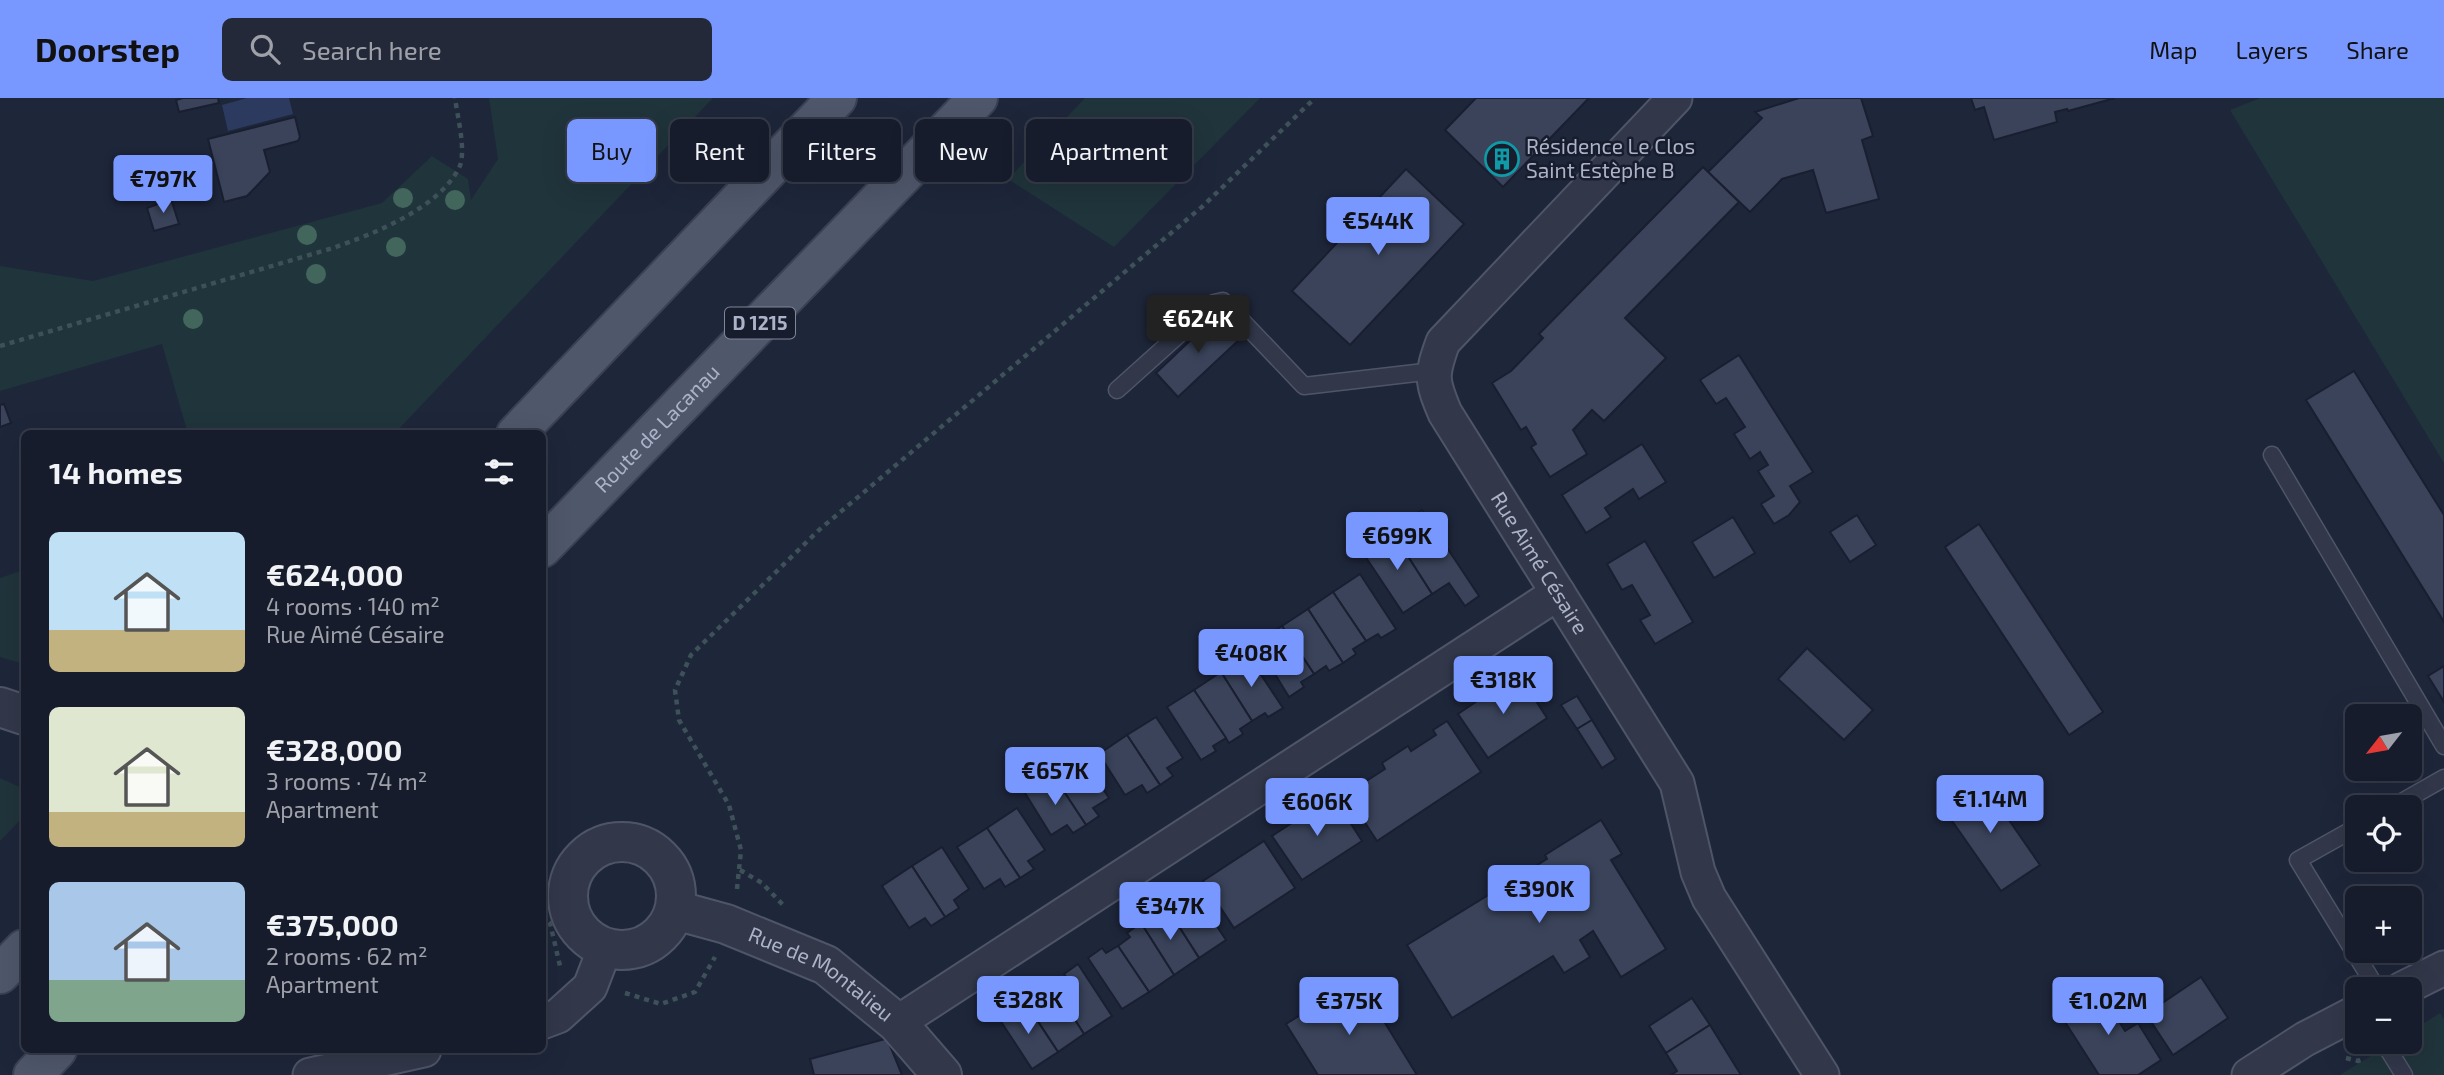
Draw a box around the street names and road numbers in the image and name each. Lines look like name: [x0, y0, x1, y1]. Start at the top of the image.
road number: D 1215: [725, 308, 795, 339]
street label: Route de Lacanau: [589, 358, 724, 497]
street label: Rue Aimé Césaire: [1486, 487, 1594, 638]
street label: Rue de Montalieu: [745, 921, 899, 1026]

